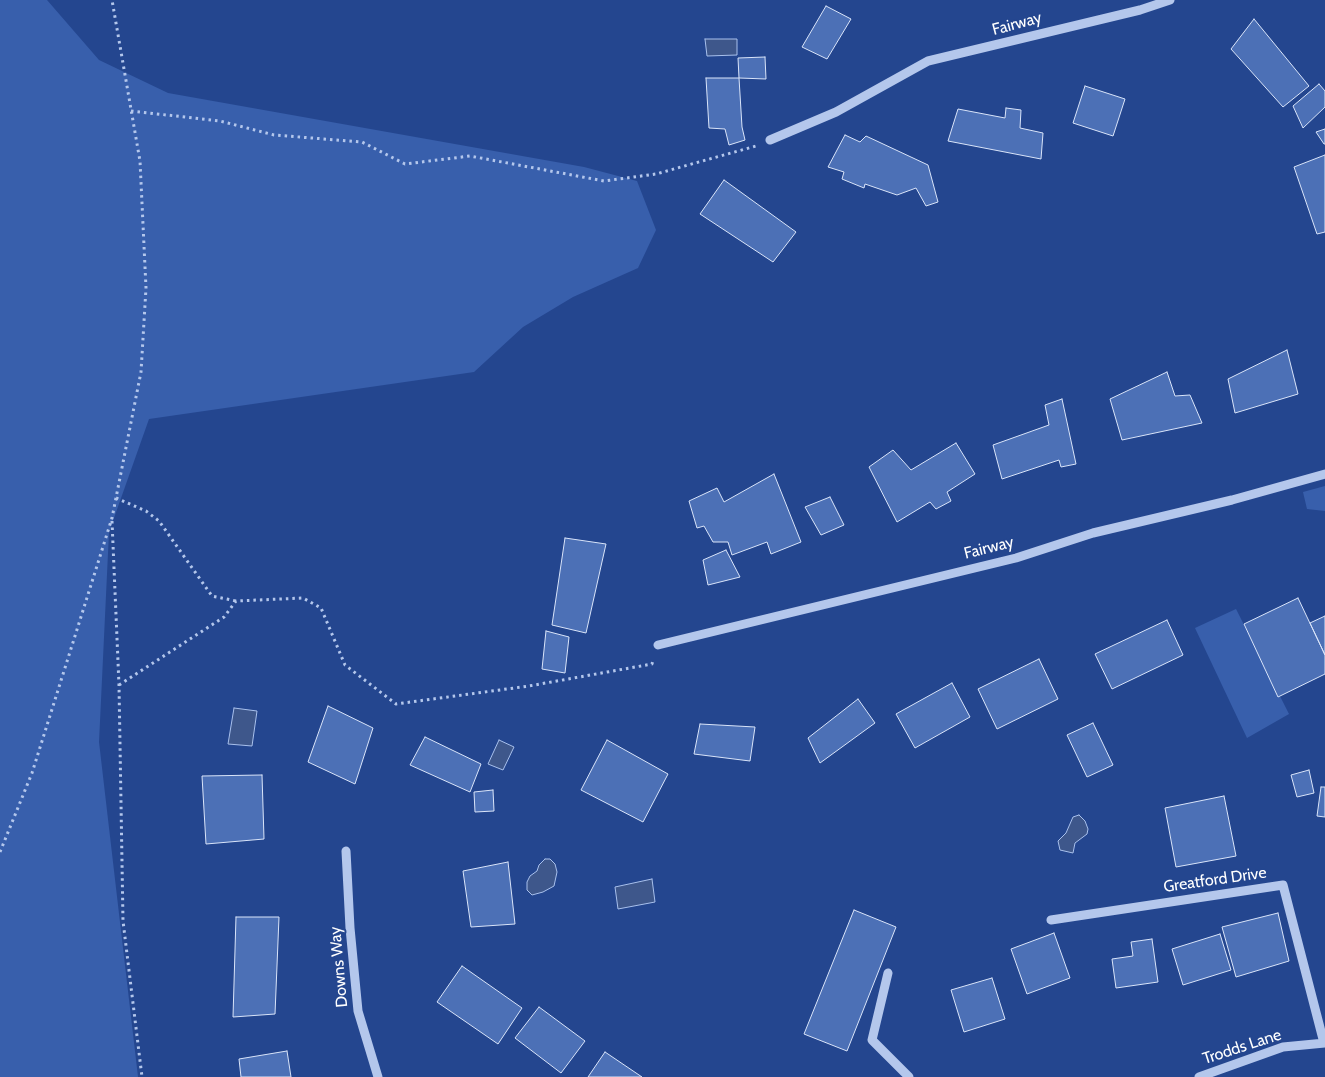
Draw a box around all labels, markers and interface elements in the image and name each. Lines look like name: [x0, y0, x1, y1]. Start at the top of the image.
street label: Fairway: [990, 8, 1044, 40]
street label: Fairway: [962, 533, 1016, 563]
street label: Greatford Drive: [1162, 863, 1268, 897]
street label: Downs Way: [326, 926, 352, 1008]
street label: Trodds Lane: [1200, 1025, 1284, 1069]

